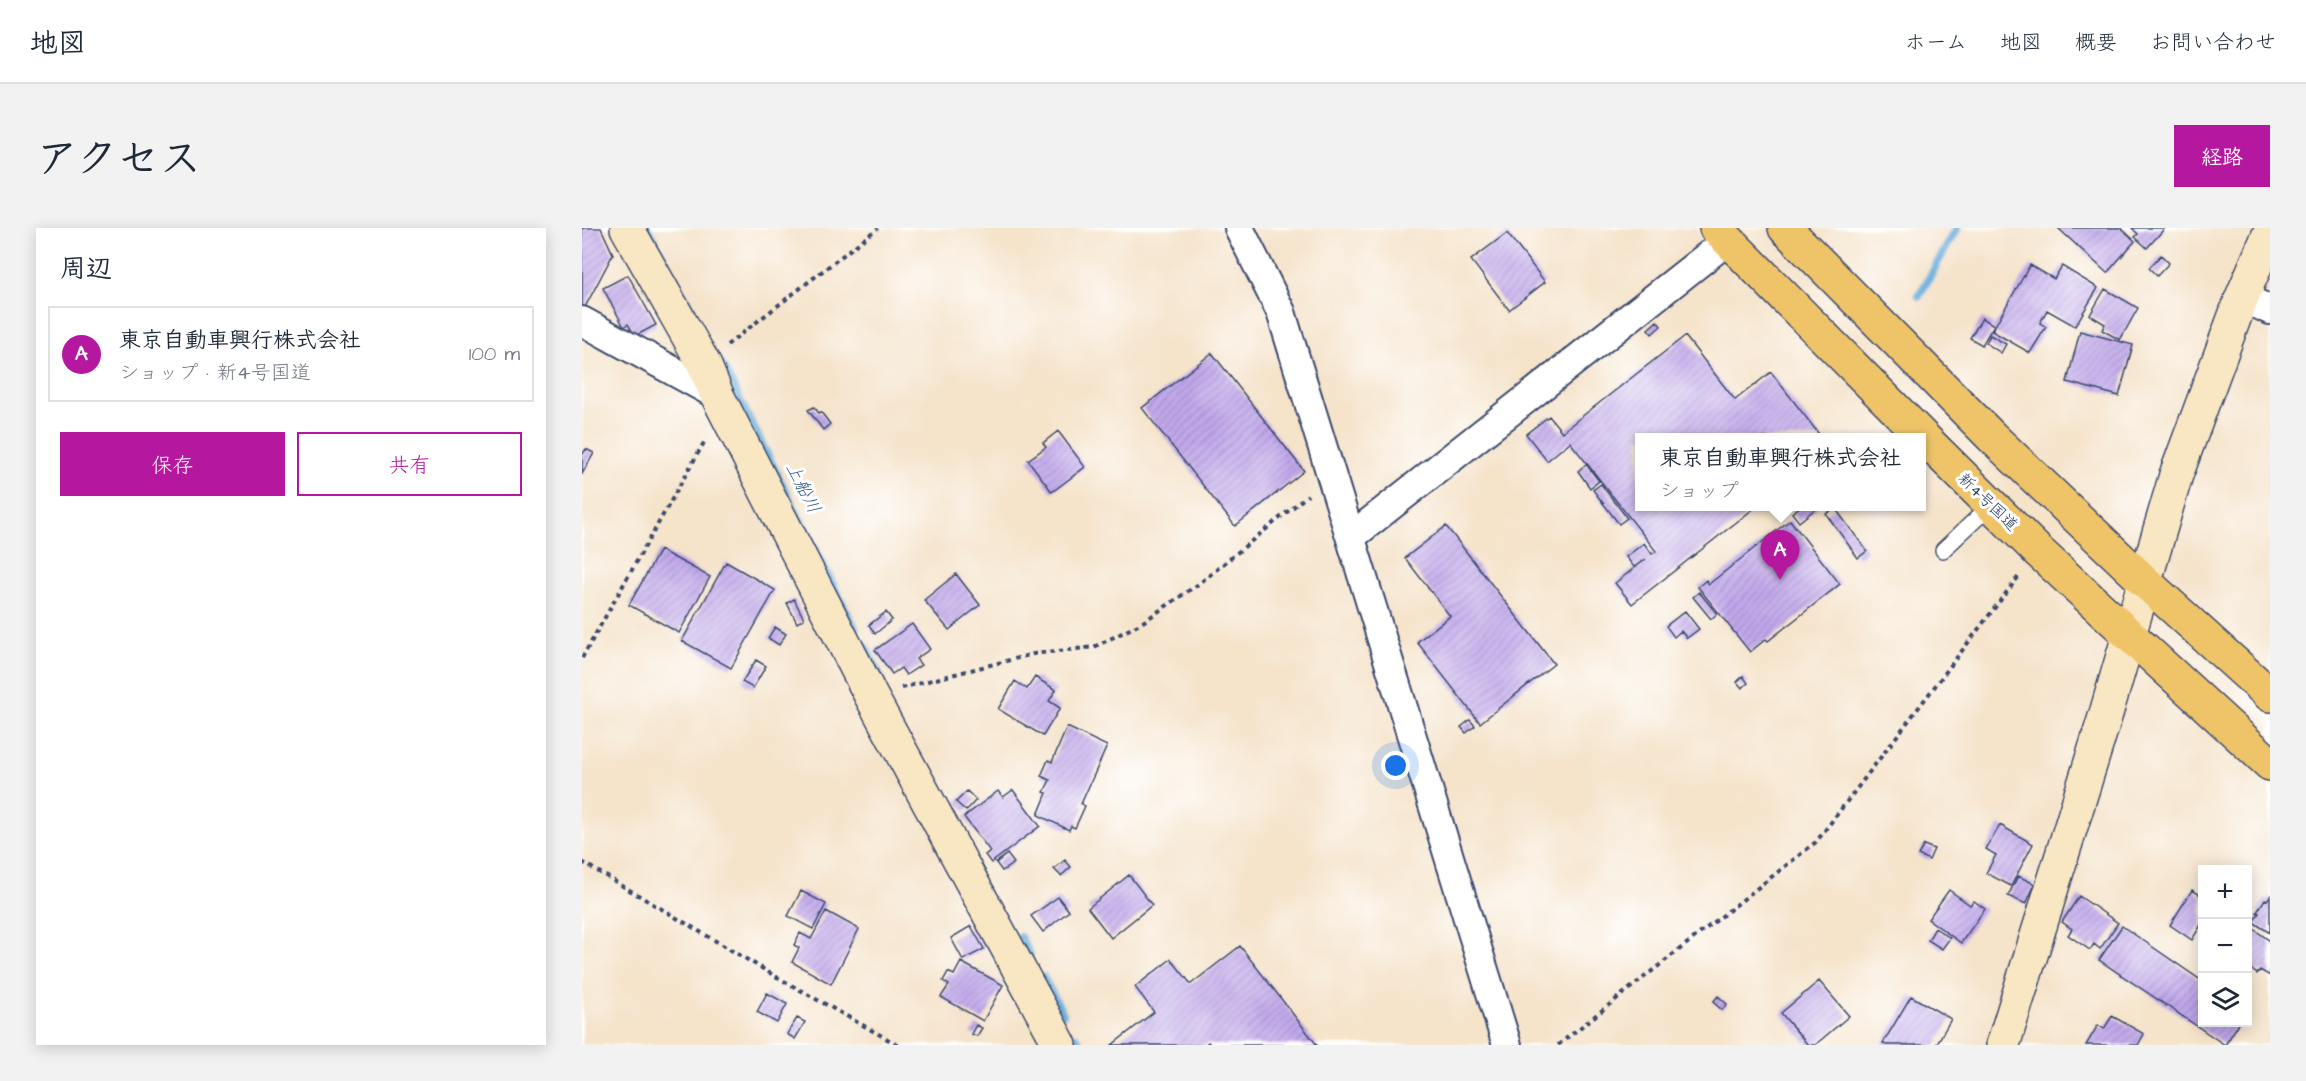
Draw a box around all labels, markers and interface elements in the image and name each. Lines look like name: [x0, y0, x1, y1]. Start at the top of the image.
text: 地図: [30, 24, 86, 63]
text: ホーム: [1905, 28, 1967, 57]
text: 地図: [2000, 28, 2042, 57]
text: 概要: [2075, 28, 2117, 57]
text: お問い合わせ: [2150, 28, 2276, 57]
button: 経路: [2174, 125, 2270, 187]
text: アクセス: [36, 131, 201, 189]
text: 周辺: [60, 251, 112, 287]
text: 東京自動車興行株式会社: [119, 325, 361, 356]
text: A: [75, 340, 88, 368]
text: 100 m: [469, 340, 520, 368]
text: ショップ · 新4号国道: [119, 359, 311, 387]
button: 保存: [60, 432, 285, 496]
button: 共有: [297, 432, 522, 496]
popup: [1635, 433, 1926, 511]
text: 東京自動車興行株式会社: [1659, 443, 1902, 474]
water label: 上船川: [780, 458, 826, 518]
street label: 新4号国道: [1953, 468, 2023, 536]
text: ショップ: [1659, 477, 1739, 505]
pin: A: [1760, 530, 1800, 580]
your location: [1381, 751, 1410, 780]
map controls: [2198, 865, 2252, 1027]
button: +: [2198, 865, 2252, 919]
button: −: [2198, 919, 2252, 973]
button: layers: [2198, 973, 2252, 1027]

